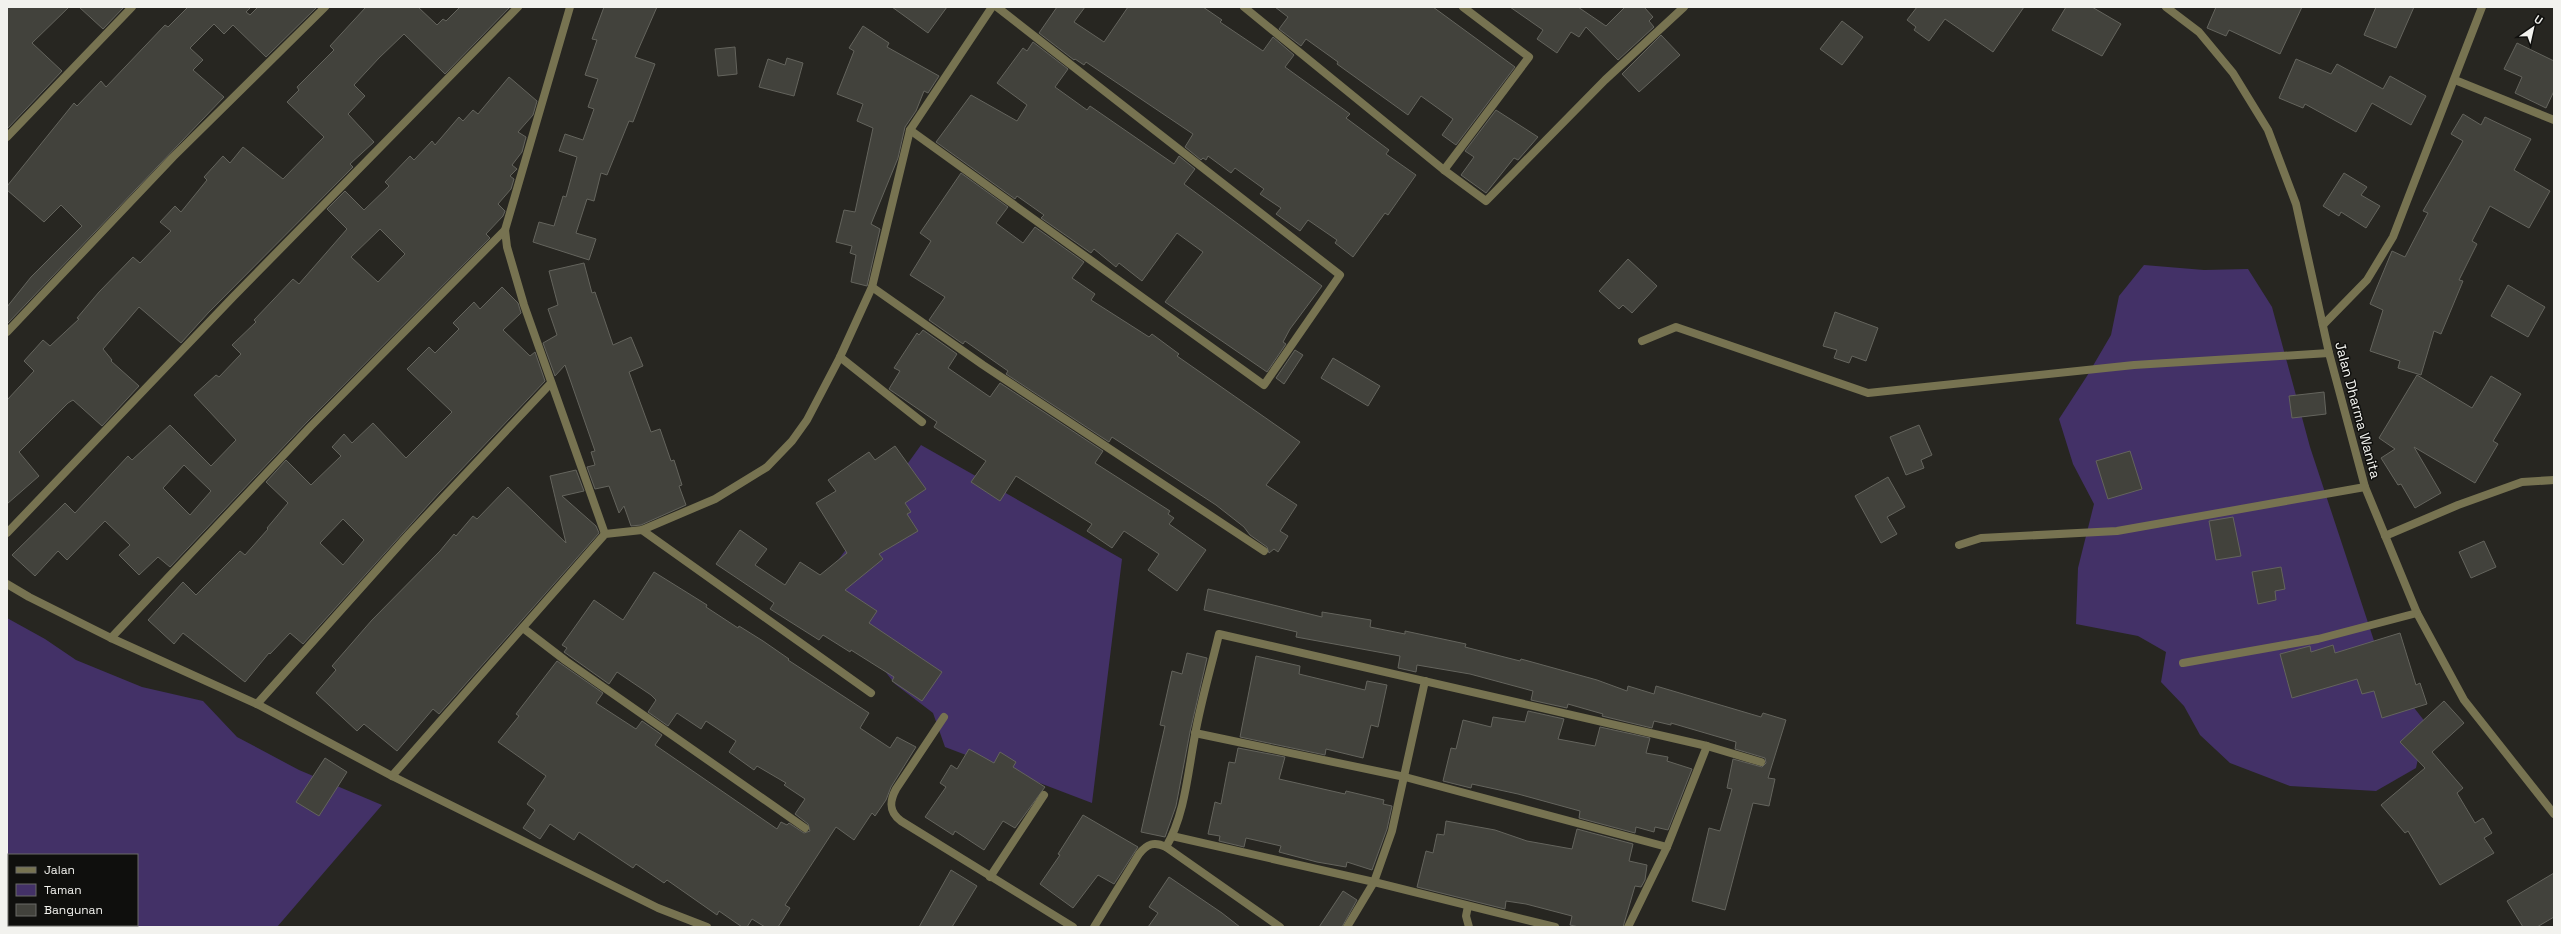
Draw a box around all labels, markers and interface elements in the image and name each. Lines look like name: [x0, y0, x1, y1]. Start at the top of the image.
north arrow: [2513, 8, 2553, 48]
text: U: [2532, 12, 2546, 28]
street label: Jalan Dharma Wanita: [2331, 340, 2385, 480]
legend: [8, 854, 138, 926]
text: Jalan: [44, 862, 75, 878]
text: Taman: [44, 882, 81, 898]
text: Bangunan: [44, 902, 103, 918]

